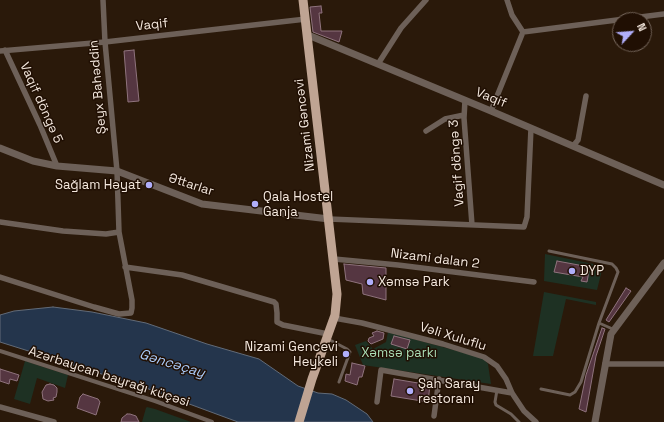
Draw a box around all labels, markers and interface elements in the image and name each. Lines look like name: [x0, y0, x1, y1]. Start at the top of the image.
north arrow: [612, 12, 652, 52]
street label: Vaqif: [135, 16, 169, 34]
text: N: [634, 21, 650, 34]
street label: Şeyx Bahəddin: [86, 39, 110, 135]
street label: Vaqif döngə 5: [16, 60, 66, 146]
street label: Nizami Gəncəvi: [292, 78, 318, 172]
street label: Vaqif: [473, 85, 509, 111]
street label: Vagif döngə 3: [446, 119, 468, 207]
street label: Əttarlar: [166, 170, 216, 200]
place label: Sağlam Həyat: [55, 177, 141, 193]
marker: Sağlam Həyat: [144, 180, 154, 190]
place label: Qala Hostel Ganja: [263, 189, 333, 220]
marker: Qala Hostel Ganja: [250, 199, 260, 209]
street label: Nizami dalan 2: [390, 246, 480, 272]
place label: DYP: [580, 263, 604, 279]
marker: DYP: [567, 266, 577, 276]
place label: Xəmsə Park: [378, 274, 450, 290]
marker: Xəmsə Park: [365, 277, 375, 287]
street label: Vəli Xuluflu: [418, 319, 488, 355]
place label: Nizami Gencevi Heykeli: [245, 339, 338, 370]
street label: Azərbaycan bayrağı küçəsi: [26, 344, 192, 410]
park label: Xəmsə parkı: [361, 345, 437, 361]
water label: Gəncəçay: [137, 346, 207, 382]
marker: Nizami Gencevi Heykeli: [341, 349, 351, 359]
place label: Şah Saray restoranı: [418, 376, 480, 407]
marker: Şah Saray restoranı: [405, 386, 415, 396]

